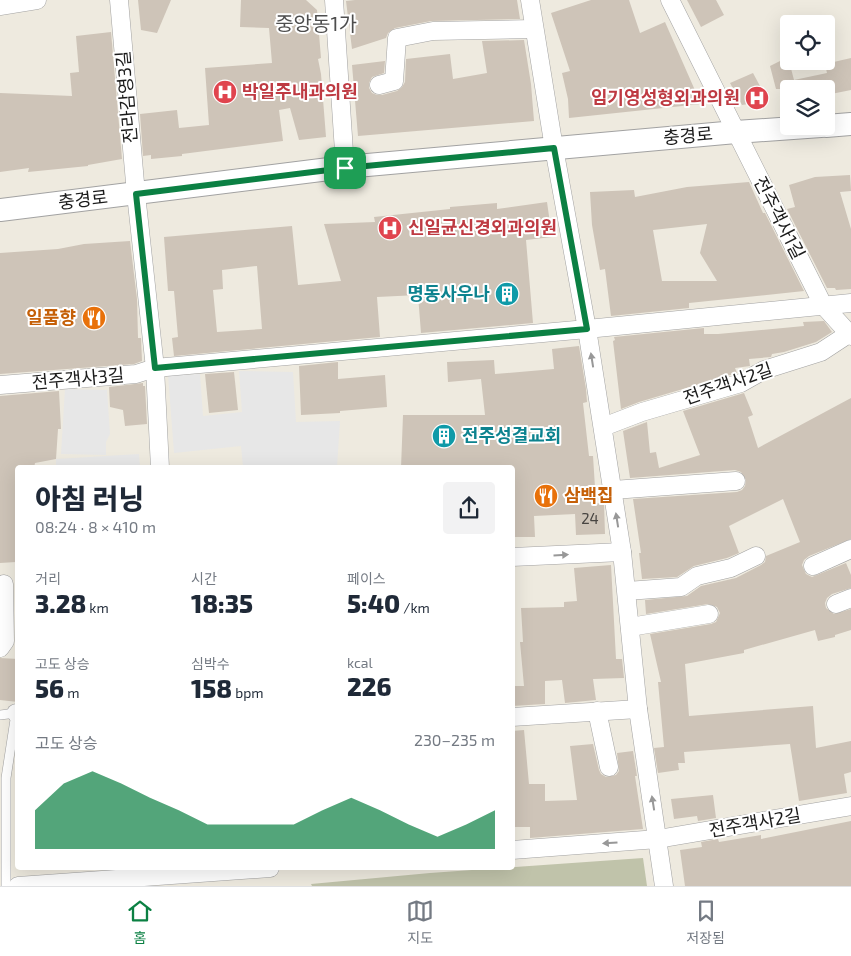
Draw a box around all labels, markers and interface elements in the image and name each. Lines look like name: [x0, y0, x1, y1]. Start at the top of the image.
district label: 중앙동1가: [275, 11, 357, 35]
map controls: [780, 15, 835, 135]
button: locate: [780, 15, 835, 70]
street label: 전라감영3길: [111, 50, 141, 144]
hospital icon: 박일주내과의원: [212, 79, 238, 105]
place label: 박일주내과의원: [242, 80, 358, 102]
button: layers: [780, 80, 835, 135]
hospital icon: 임기영성형외과의원: [744, 85, 770, 111]
place label: 임기영성형외과의원: [591, 86, 740, 108]
street label: 충경로: [662, 122, 714, 148]
pin: [324, 147, 366, 189]
icon: arrive: [331, 154, 359, 182]
street label: 전주객사1길: [750, 172, 810, 263]
street label: 충경로: [57, 185, 109, 213]
hospital icon: 신일균신경외과의원: [377, 215, 403, 241]
place label: 신일균신경외과의원: [408, 216, 557, 238]
building icon: 명동사우나: [494, 281, 520, 307]
place label: 명동사우나: [407, 282, 490, 304]
restaurant icon: 일품향: [81, 305, 107, 331]
place label: 일품향: [26, 306, 76, 328]
one-way arrow: [587, 352, 595, 368]
street label: 전주객사2길: [680, 358, 775, 409]
street label: 전주객사3길: [31, 363, 125, 393]
building icon: 전주성결교회: [431, 423, 457, 449]
place label: 전주성결교회: [462, 424, 561, 446]
text: 아침 러닝: [35, 481, 144, 515]
button: share: [443, 482, 495, 534]
restaurant icon: 삼백집: [533, 483, 559, 509]
place label: 삼백집: [564, 484, 614, 506]
house number: 24: [581, 509, 599, 527]
one-way arrow: [613, 512, 621, 528]
text: 08:24 · 8 × 410 m: [35, 517, 156, 536]
one-way arrow: [553, 550, 569, 558]
text: 거리: [35, 570, 61, 587]
text: 시간: [191, 570, 217, 587]
text: 페이스: [347, 570, 386, 587]
text: 3.28: [35, 588, 86, 618]
text: 18:35: [191, 588, 253, 618]
text: 5:40: [347, 588, 400, 618]
text: km: [86, 599, 109, 616]
text: /km: [400, 599, 430, 616]
text: kcal: [347, 654, 373, 671]
text: 고도 상승: [35, 655, 90, 672]
text: 심박수: [191, 655, 230, 672]
text: 226: [347, 671, 392, 701]
text: 56: [35, 673, 64, 703]
text: 158: [191, 673, 232, 703]
text: m: [64, 684, 79, 701]
text: bpm: [232, 684, 264, 701]
text: 230–235 m: [414, 730, 495, 749]
text: 고도 상승: [35, 733, 97, 752]
one-way arrow: [648, 795, 656, 811]
street label: 전주객사2길: [707, 803, 802, 841]
one-way arrow: [601, 839, 617, 847]
tab: 홈: [126, 897, 154, 947]
tab: 지도: [406, 897, 434, 947]
tab: 저장됨: [686, 897, 725, 947]

